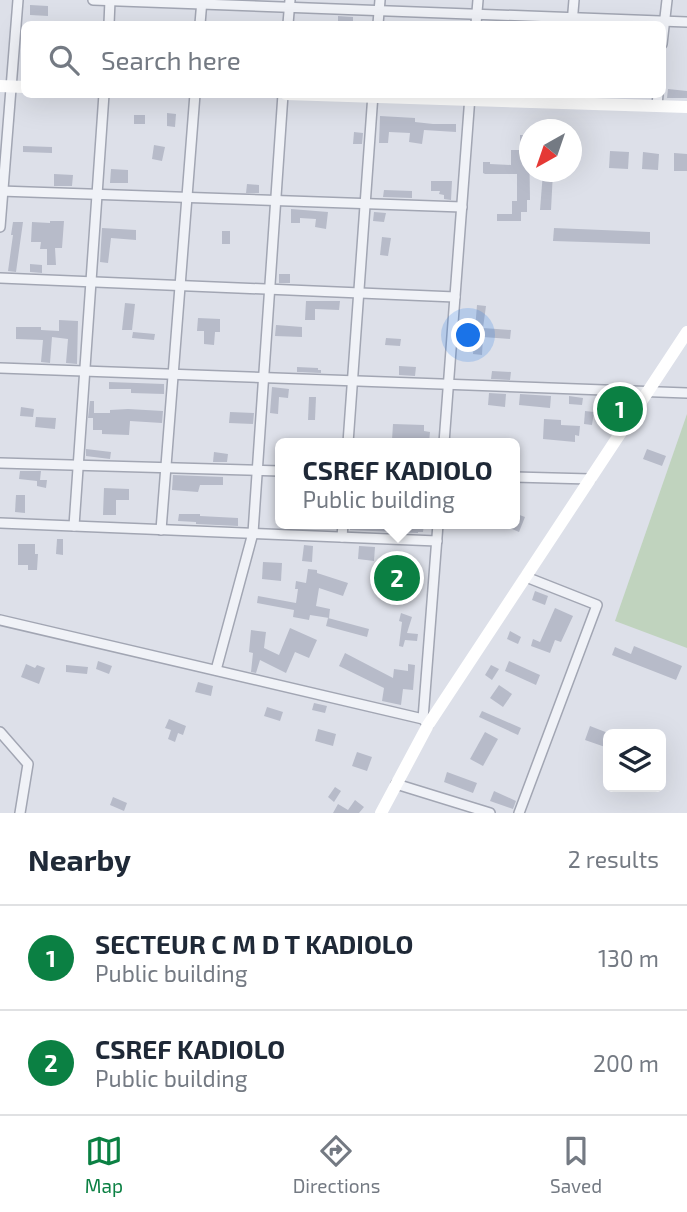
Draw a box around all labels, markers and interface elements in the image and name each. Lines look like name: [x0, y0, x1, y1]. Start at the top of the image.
search box: [21, 21, 666, 98]
icon: search: [45, 41, 83, 79]
text: Search here: [101, 44, 241, 75]
north arrow: [519, 119, 582, 182]
your location: [451, 318, 485, 352]
pin: 1: [597, 383, 643, 435]
popup: [275, 438, 520, 529]
text: CSREF KADIOLO: [302, 454, 493, 485]
text: Public building: [302, 485, 455, 513]
pin: 2: [374, 552, 420, 604]
map controls: [603, 729, 666, 792]
button: layers: [603, 729, 666, 792]
text: Nearby: [28, 841, 131, 877]
text: 2 results: [568, 845, 659, 873]
text: SECTEUR C M D T KADIOLO: [95, 928, 413, 959]
text: 1: [46, 944, 56, 972]
text: 130 m: [598, 944, 659, 972]
text: Public building: [95, 959, 248, 987]
text: CSREF KADIOLO: [95, 1033, 285, 1064]
text: 2: [44, 1049, 58, 1077]
text: 200 m: [593, 1049, 659, 1077]
text: Public building: [95, 1064, 248, 1092]
tab: Map: [85, 1132, 123, 1197]
tab: Directions: [293, 1132, 380, 1197]
tab: Saved: [550, 1132, 602, 1197]

